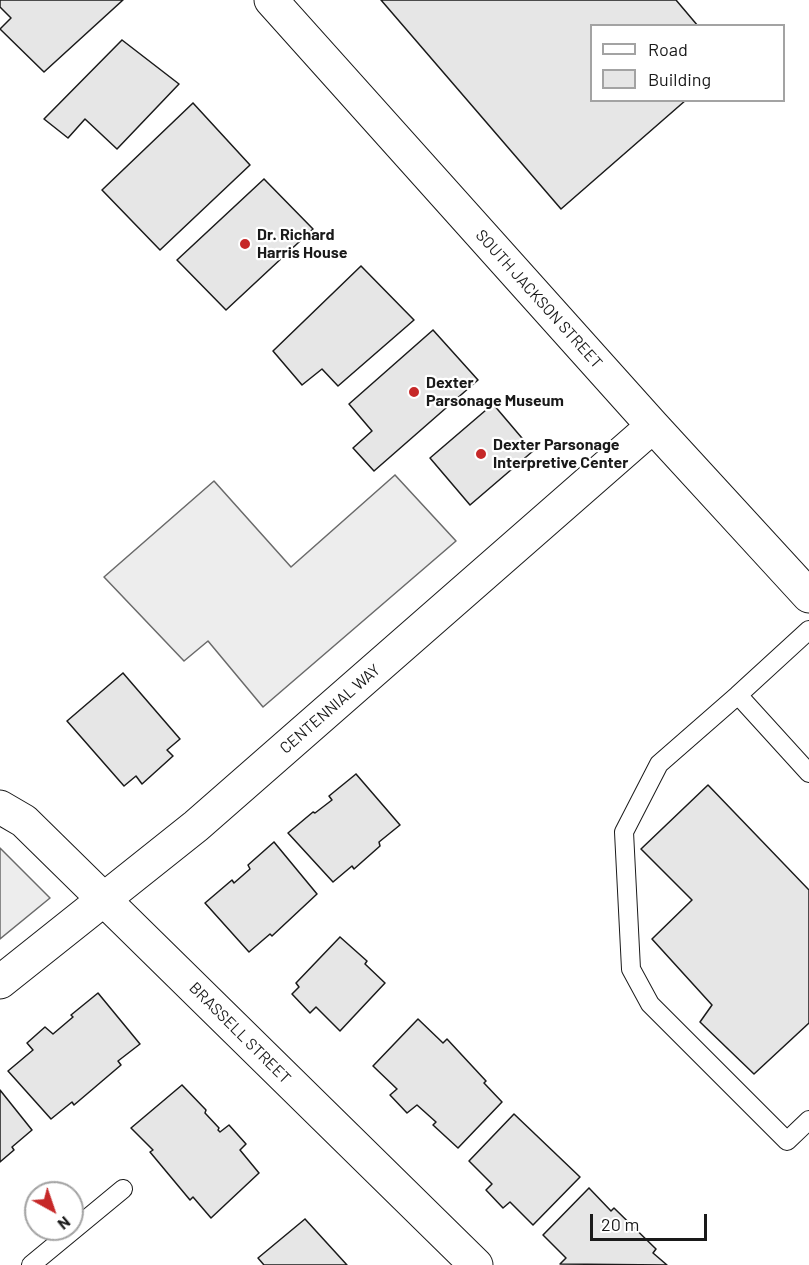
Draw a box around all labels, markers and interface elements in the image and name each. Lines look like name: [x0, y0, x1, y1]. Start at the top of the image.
legend: [590, 24, 785, 102]
text: Road: [648, 38, 688, 60]
text: Building: [648, 68, 711, 90]
place label: Dr. Richard Harris House: [257, 225, 348, 263]
street label: SOUTH JACKSON STREET: [472, 226, 606, 372]
marker: Dr. Richard Harris House: [238, 237, 252, 251]
place label: Dexter Parsonage Museum: [426, 373, 564, 411]
marker: Dexter Parsonage Museum: [407, 385, 421, 399]
place label: Dexter Parsonage Interpretive Center: [493, 435, 628, 473]
marker: Dexter Parsonage Interpretive Center: [474, 447, 488, 461]
street label: CENTENNIAL WAY: [276, 660, 384, 758]
street label: BRASSELL STREET: [185, 978, 295, 1088]
north arrow: [24, 1181, 84, 1241]
scale bar: [593, 1202, 710, 1240]
text: N: [54, 1213, 75, 1234]
text: 20 m: [601, 1213, 639, 1235]

